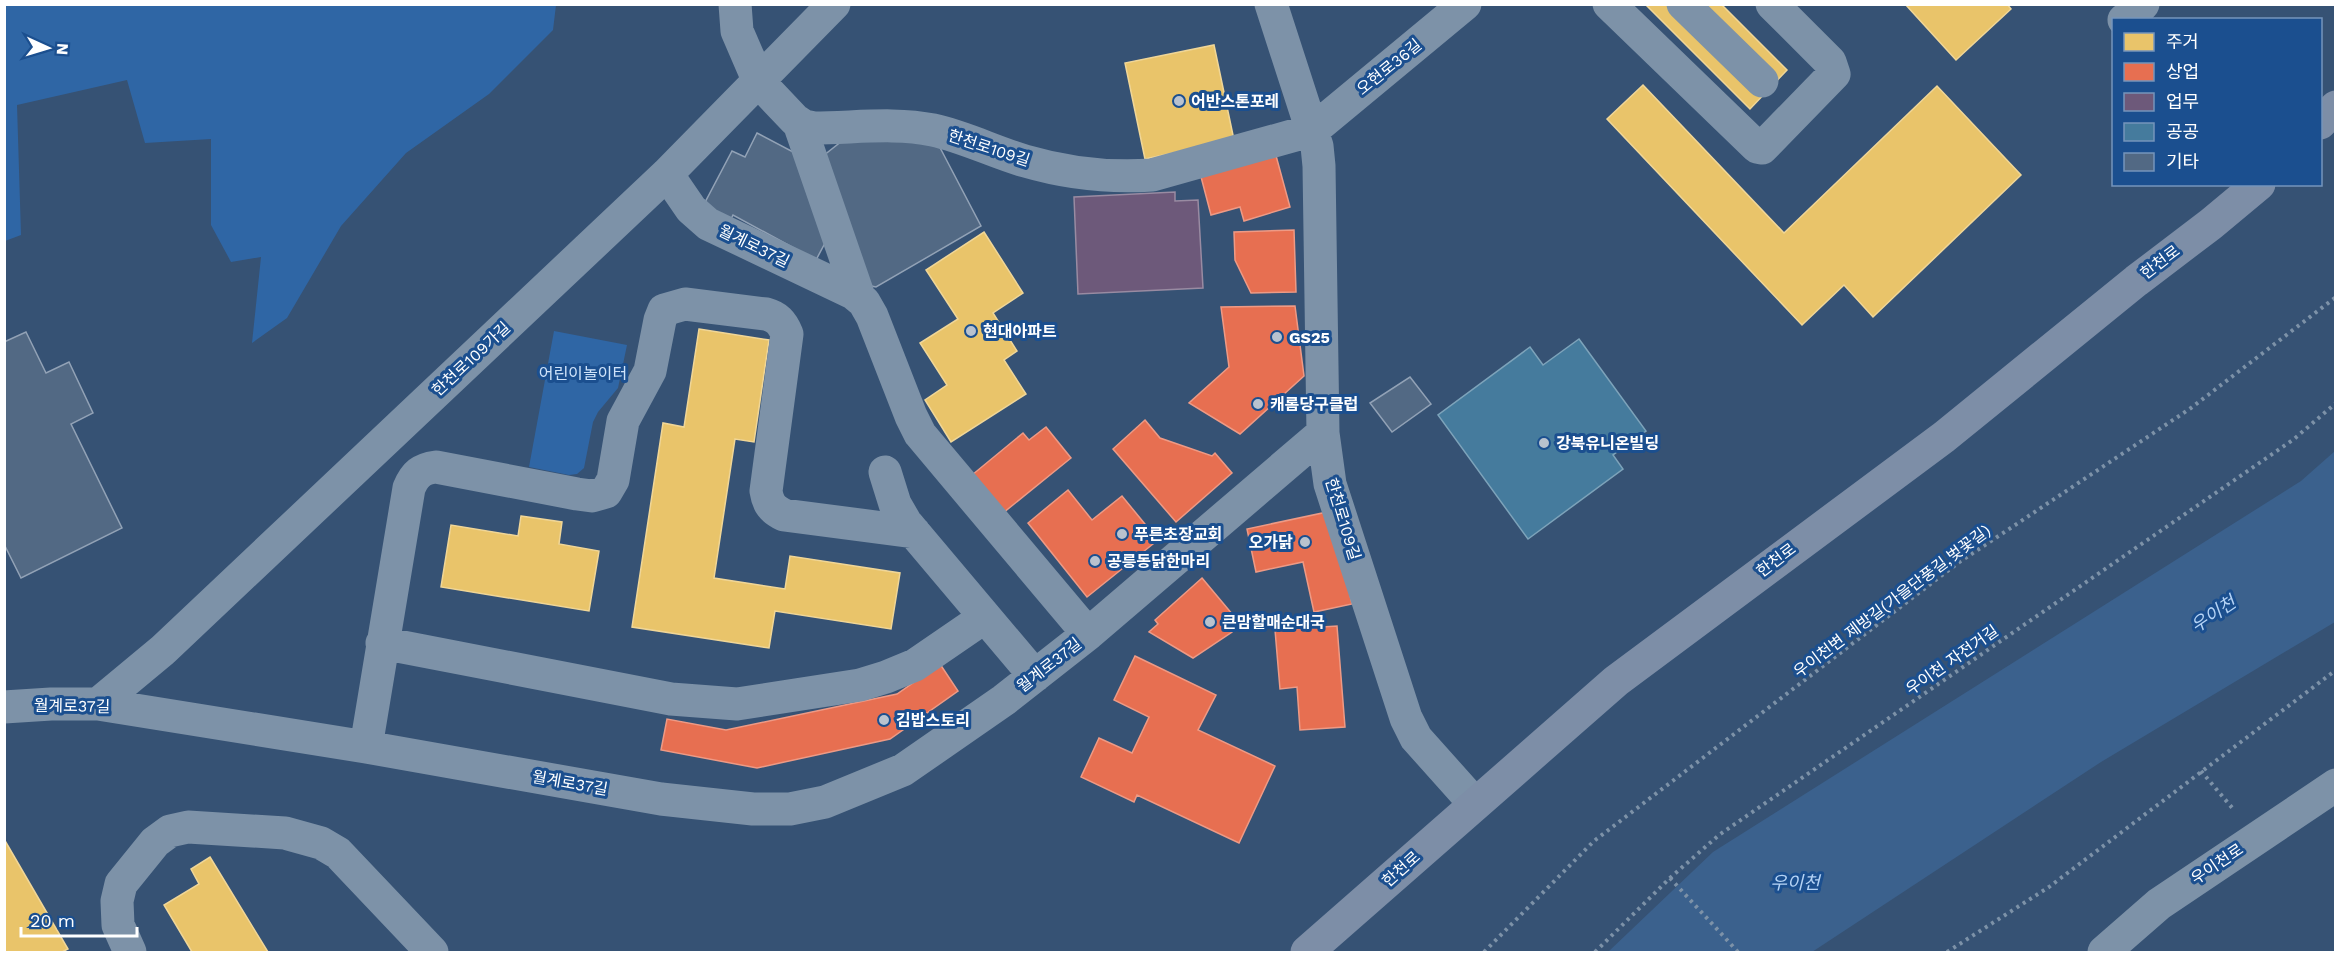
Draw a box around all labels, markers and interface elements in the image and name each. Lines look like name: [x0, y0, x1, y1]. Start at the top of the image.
north arrow: [18, 18, 78, 78]
legend: [2112, 18, 2322, 186]
text: 주거: [2166, 31, 2199, 52]
street label: 오현로36길: [1353, 35, 1425, 99]
text: N: [53, 42, 72, 56]
text: 상업: [2166, 61, 2199, 82]
text: 업무: [2166, 91, 2199, 112]
place label: 어반스톤포레: [1191, 92, 1279, 111]
marker: 어반스톤포레: [1172, 94, 1186, 108]
text: 공공: [2166, 121, 2199, 142]
street label: 한천로109길: [946, 126, 1032, 170]
text: 기타: [2166, 151, 2200, 172]
street label: 월계로37길: [715, 221, 793, 271]
street label: 한천로: [2137, 241, 2184, 283]
street label: 한천로109가길: [428, 318, 514, 400]
place label: 현대아파트: [983, 322, 1057, 341]
marker: 현대아파트: [964, 324, 978, 338]
place label: GS25: [1289, 328, 1330, 347]
marker: GS25: [1270, 330, 1284, 344]
park label: 어린이놀이터: [539, 364, 627, 383]
place label: 캐롬당구클럽: [1270, 395, 1358, 414]
marker: 캐롬당구클럽: [1251, 397, 1265, 411]
place label: 강북유니온빌딩: [1556, 434, 1659, 453]
marker: 강북유니온빌딩: [1537, 436, 1551, 450]
street label: 한천로109길: [1321, 476, 1365, 562]
street label: 우이천변 제방길(가을단풍길,벚꽃길): [1790, 521, 1994, 681]
place label: 푸른초장교회: [1134, 525, 1222, 544]
marker: 푸른초장교회: [1115, 527, 1129, 541]
place label: 오가닭: [1249, 533, 1293, 552]
marker: 오가닭: [1298, 535, 1312, 549]
street label: 한천로: [1753, 539, 1800, 581]
place label: 공릉동닭한마리: [1107, 552, 1210, 571]
marker: 공릉동닭한마리: [1088, 554, 1102, 568]
water label: 우이천: [2187, 590, 2241, 637]
place label: 큰맘할매순대국: [1222, 613, 1325, 632]
marker: 큰맘할매순대국: [1203, 615, 1217, 629]
street label: 우이천 자전거길: [1902, 621, 2002, 699]
street label: 월계로37길: [1013, 634, 1085, 696]
street label: 월계로37길: [34, 696, 110, 716]
place label: 김밥스토리: [896, 711, 970, 730]
marker: 김밥스토리: [877, 713, 891, 727]
street label: 월계로37길: [531, 767, 609, 799]
street label: 우이천로: [2187, 840, 2247, 888]
street label: 한천로: [1378, 847, 1424, 891]
water label: 우이천: [1770, 872, 1822, 893]
scale bar: [21, 900, 136, 938]
text: 20 m: [30, 910, 75, 931]

